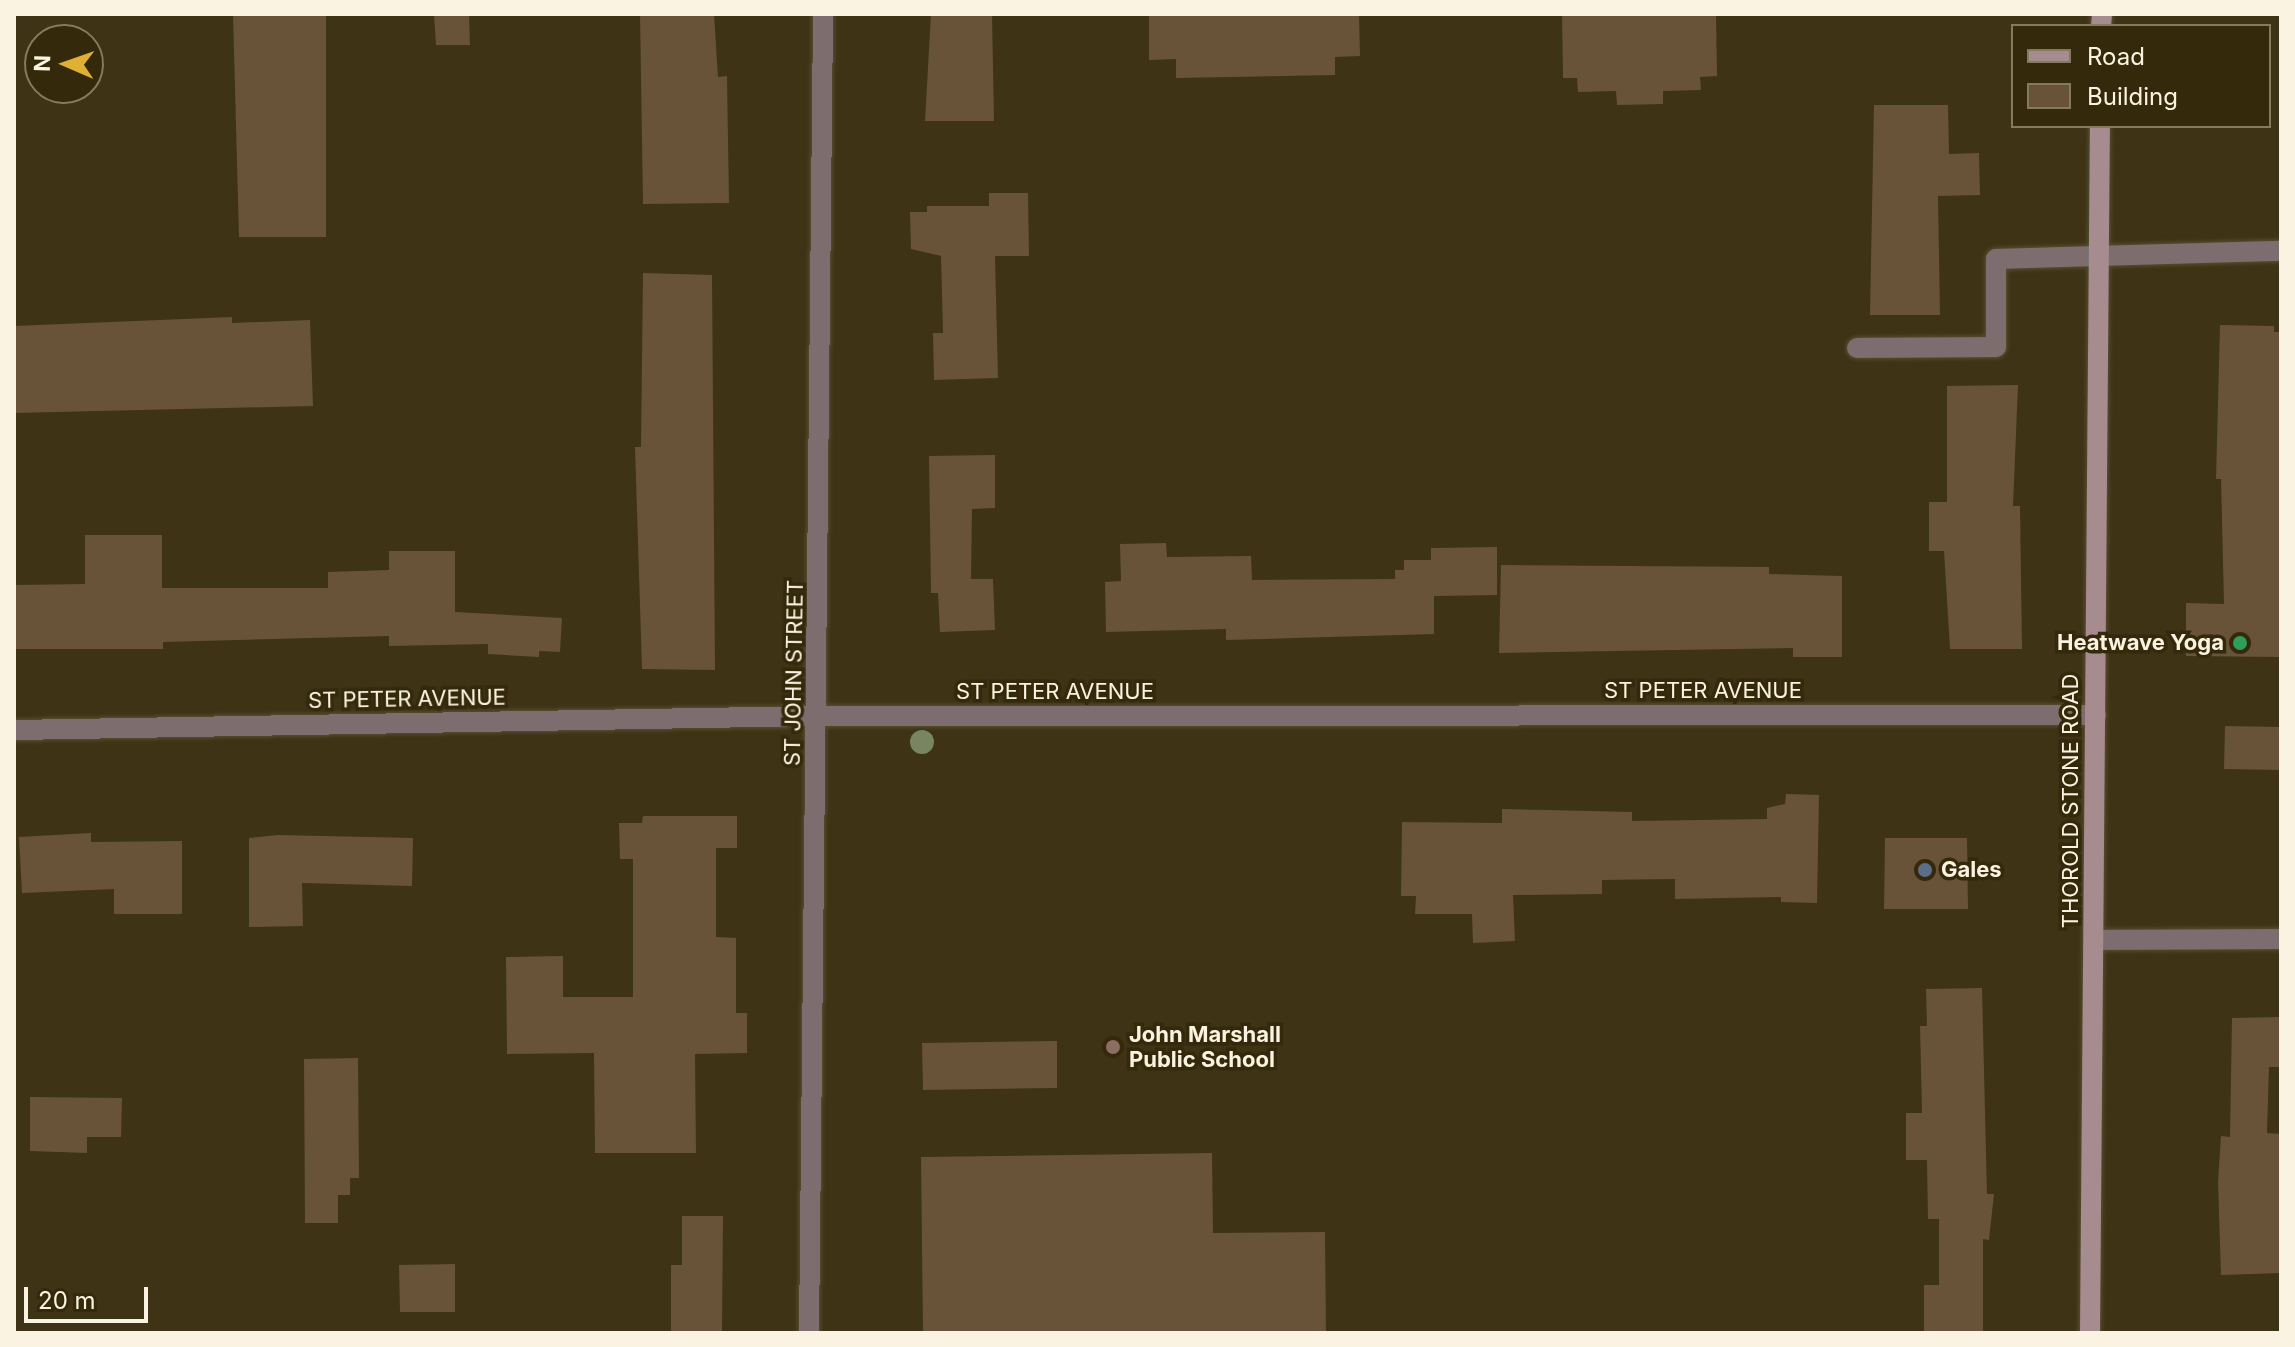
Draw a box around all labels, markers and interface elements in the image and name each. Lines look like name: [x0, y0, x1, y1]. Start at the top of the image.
north arrow: [24, 24, 104, 104]
legend: [2011, 24, 2271, 128]
text: Road: [2087, 42, 2145, 71]
text: N: [29, 54, 55, 72]
text: Building: [2087, 82, 2178, 111]
street label: ST JOHN STREET: [779, 580, 809, 766]
place label: Heatwave Yoga: [2057, 630, 2224, 656]
marker: Heatwave Yoga: [2231, 634, 2249, 652]
street label: THOROLD STONE ROAD: [2058, 674, 2084, 928]
street label: ST PETER AVENUE: [1604, 678, 1802, 704]
street label: ST PETER AVENUE: [956, 679, 1154, 705]
street label: ST PETER AVENUE: [308, 684, 506, 714]
place label: Gales: [1941, 857, 2002, 883]
marker: Gales: [1916, 861, 1934, 879]
place label: John Marshall Public School: [1129, 1021, 1281, 1072]
marker: John Marshall Public School: [1104, 1038, 1122, 1056]
scale bar: [28, 1271, 152, 1321]
text: 20 m: [38, 1286, 96, 1315]

